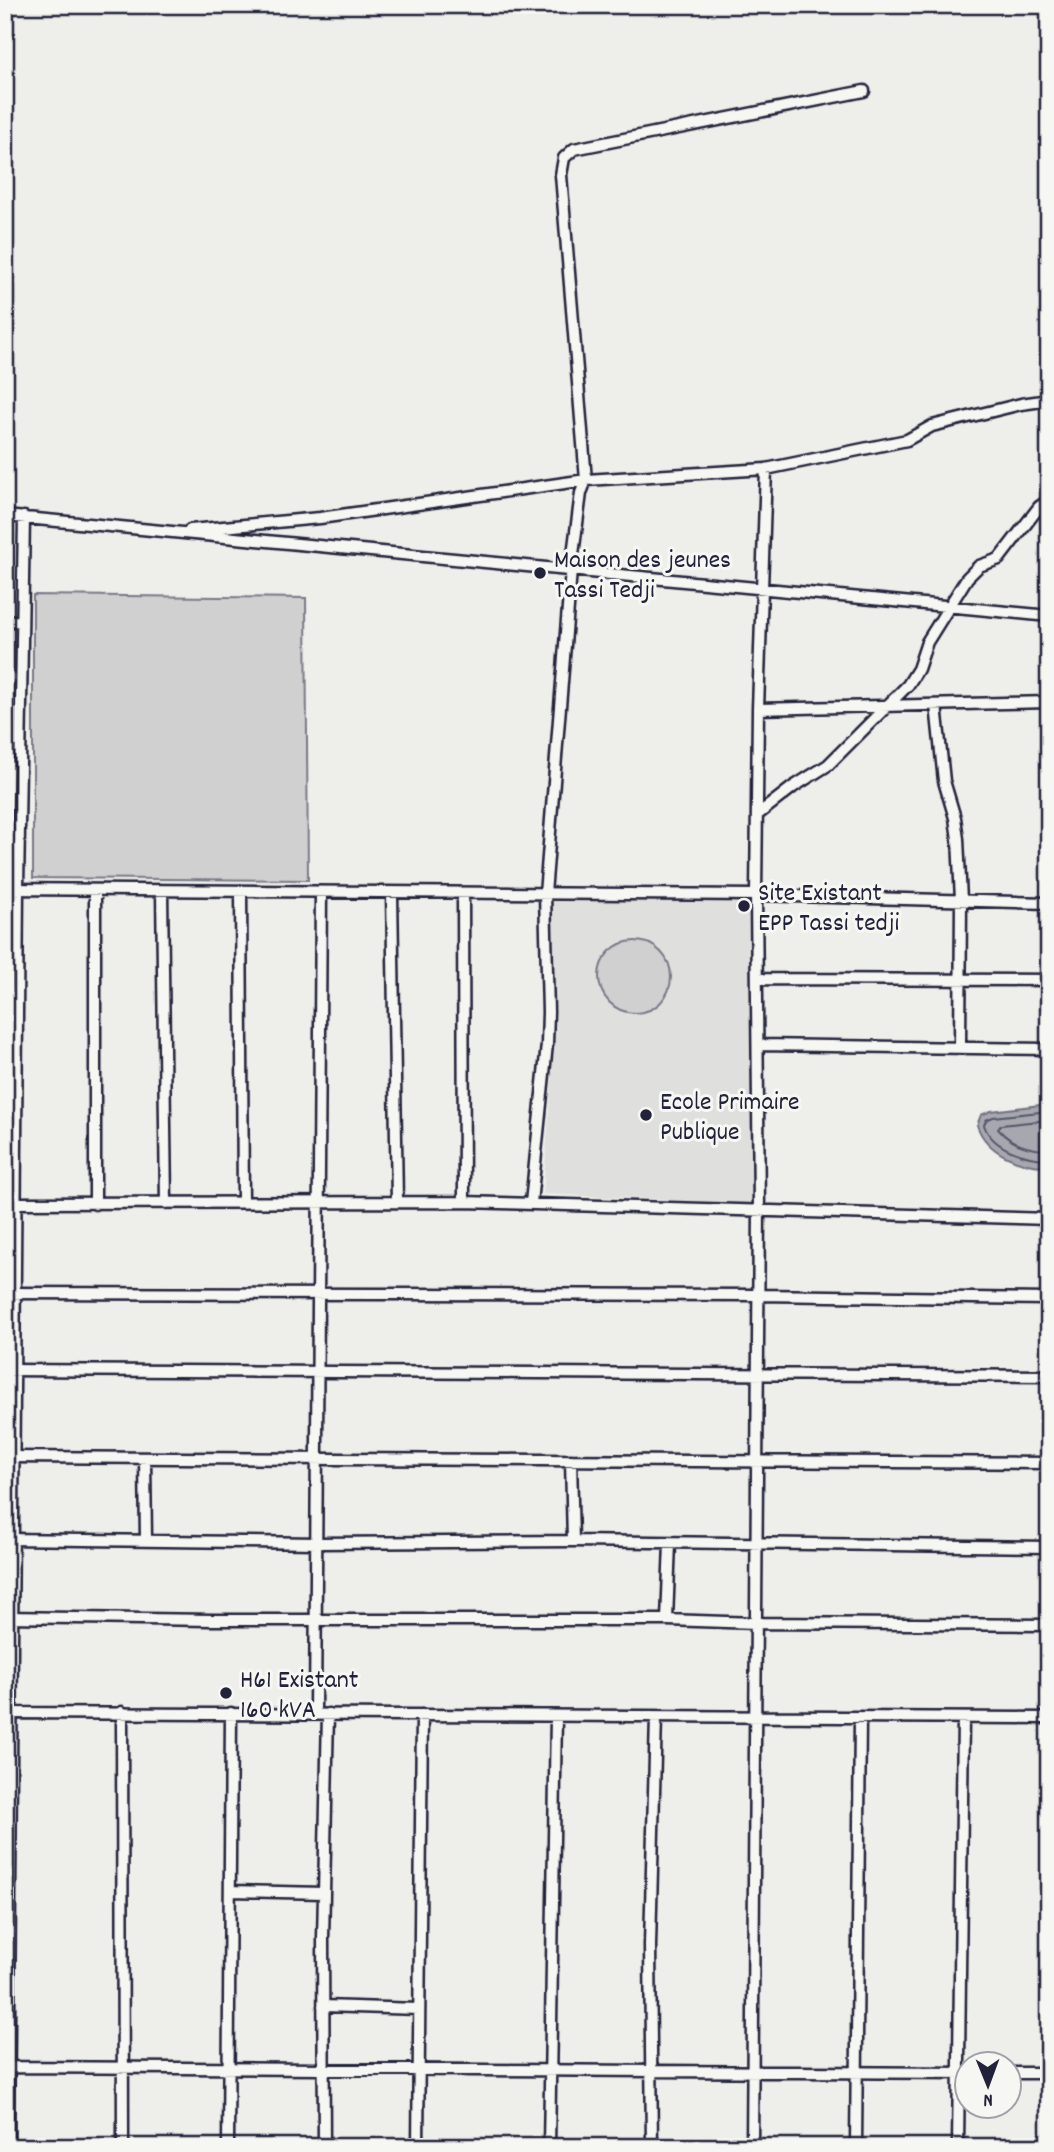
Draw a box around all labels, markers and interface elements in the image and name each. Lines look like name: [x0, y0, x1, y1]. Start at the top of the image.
place label: Maison des jeunes Tassi Tedji: [554, 543, 731, 610]
marker: Maison des jeunes Tassi Tedji: [532, 565, 548, 581]
place label: Site Existant EPP Tassi tedji: [758, 876, 900, 943]
marker: Site Existant EPP Tassi tedji: [736, 898, 752, 914]
place label: Ecole Primaire Publique: [660, 1085, 800, 1152]
marker: Ecole Primaire Publique: [638, 1107, 654, 1123]
place label: H61 Existant 160 kVA: [240, 1663, 359, 1730]
marker: H61 Existant 160 kVA: [218, 1685, 234, 1701]
north arrow: [953, 2050, 1023, 2120]
text: N: [983, 2085, 993, 2112]

